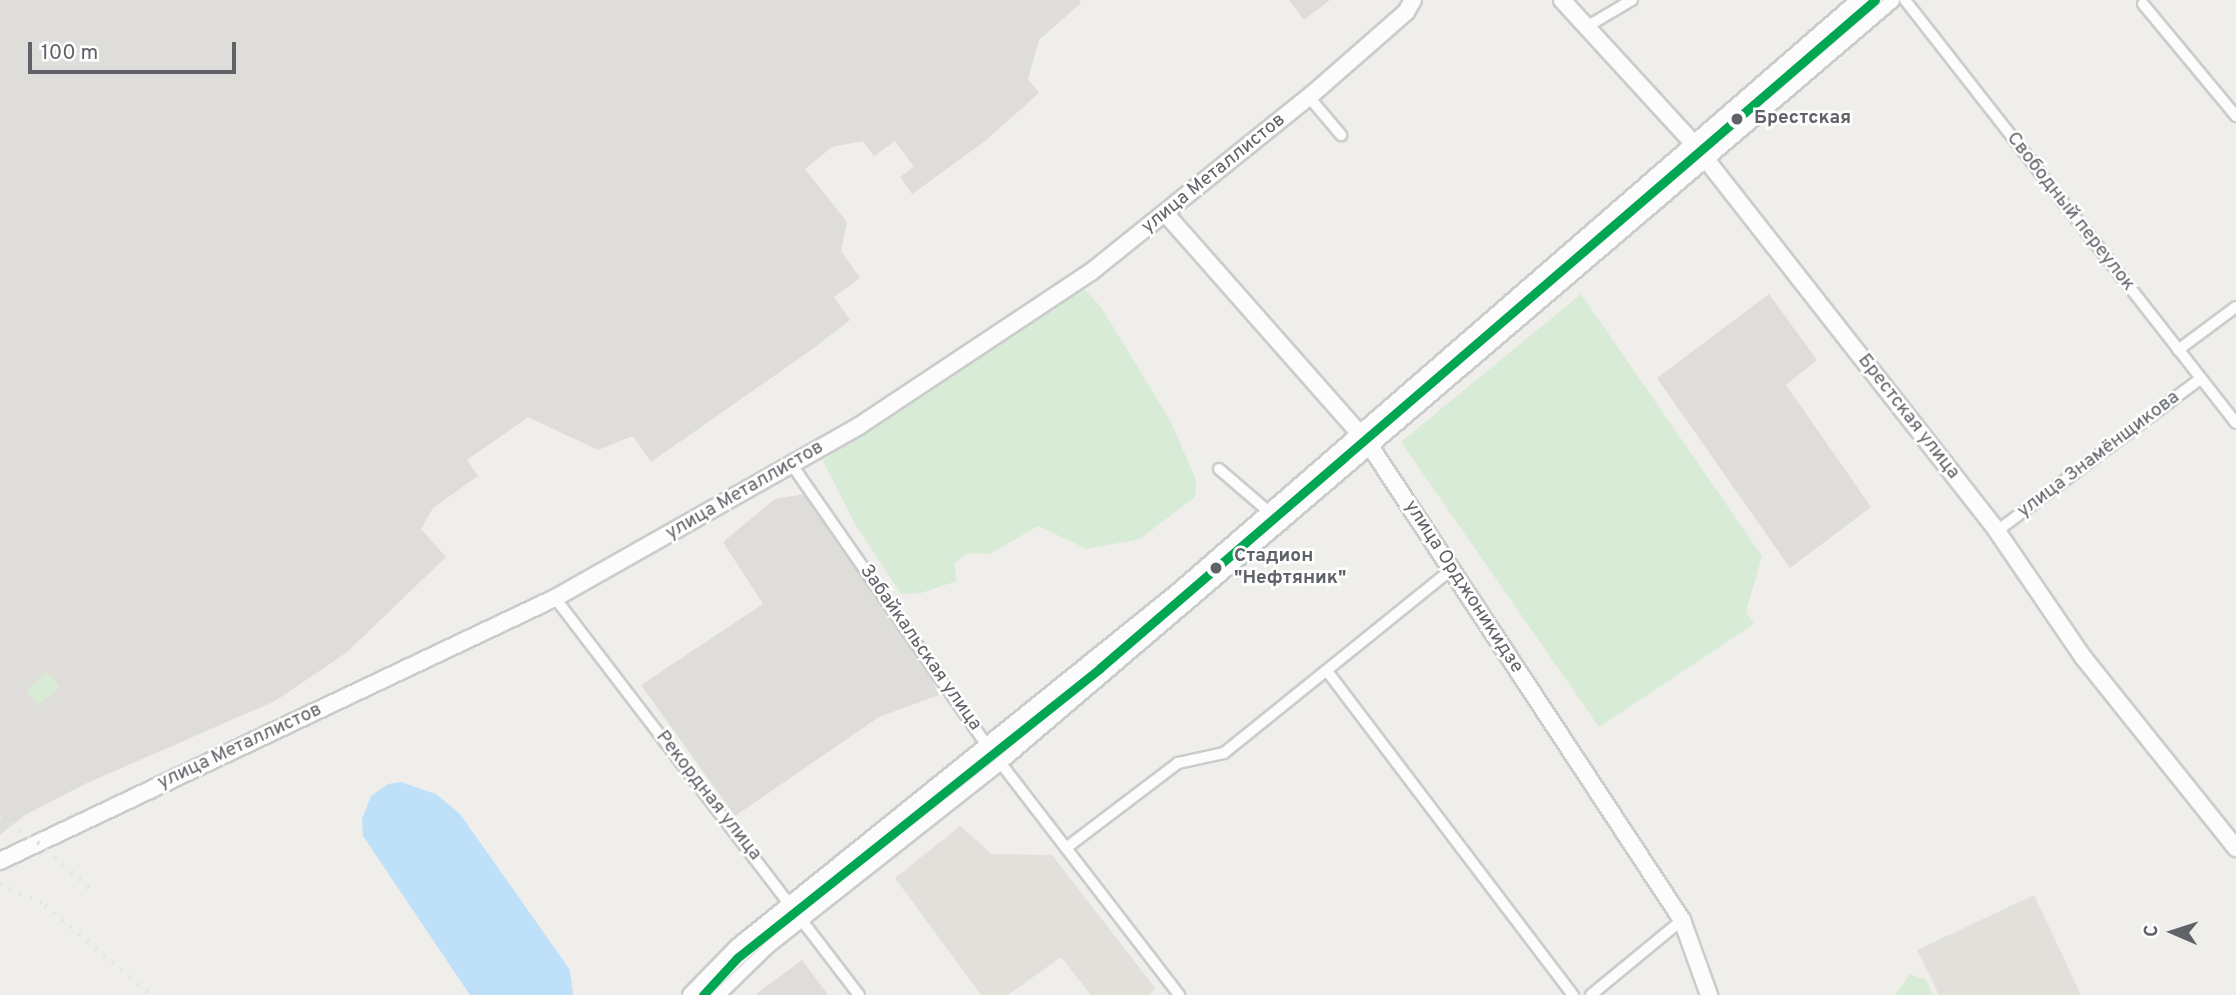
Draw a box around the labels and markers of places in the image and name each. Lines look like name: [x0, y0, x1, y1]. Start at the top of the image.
marker: Брестская: [1726, 108, 1748, 130]
place label: Брестская: [1754, 108, 1851, 130]
place label: Стадион "Нефтяник": [1234, 546, 1346, 590]
marker: Стадион "Нефтяник": [1205, 557, 1227, 579]

